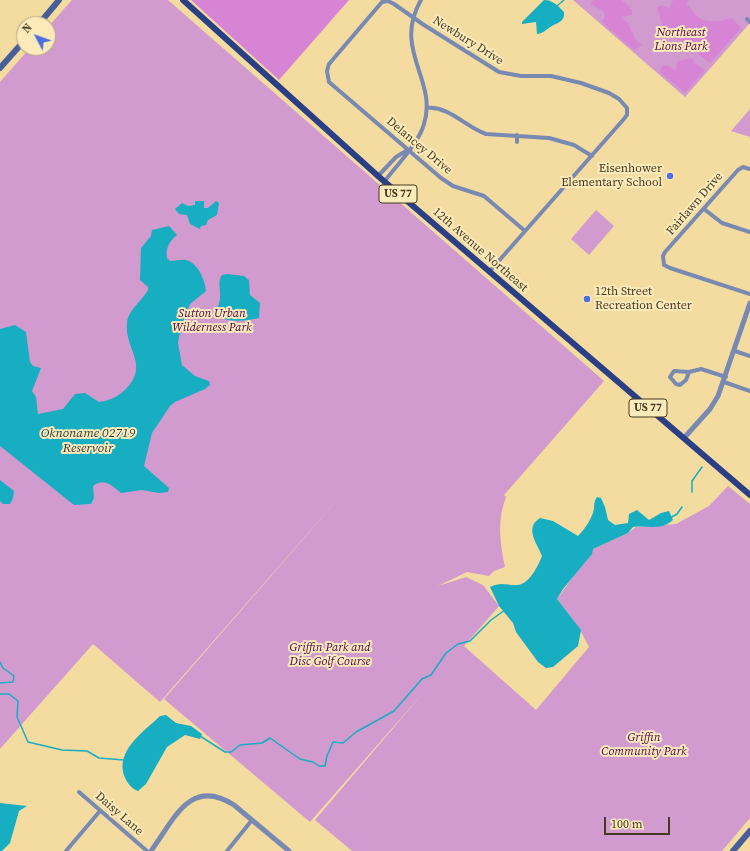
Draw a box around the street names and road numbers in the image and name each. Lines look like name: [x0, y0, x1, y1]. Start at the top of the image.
street label: Newbury Drive: [430, 14, 506, 68]
street label: Delancey Drive: [383, 114, 455, 178]
street label: Fairlawn Drive: [664, 170, 726, 238]
road number: US 77: [379, 185, 417, 203]
street label: 12th Avenue Northeast: [430, 205, 530, 295]
road number: US 77: [629, 399, 667, 417]
street label: Daisy Lane: [92, 789, 146, 839]

